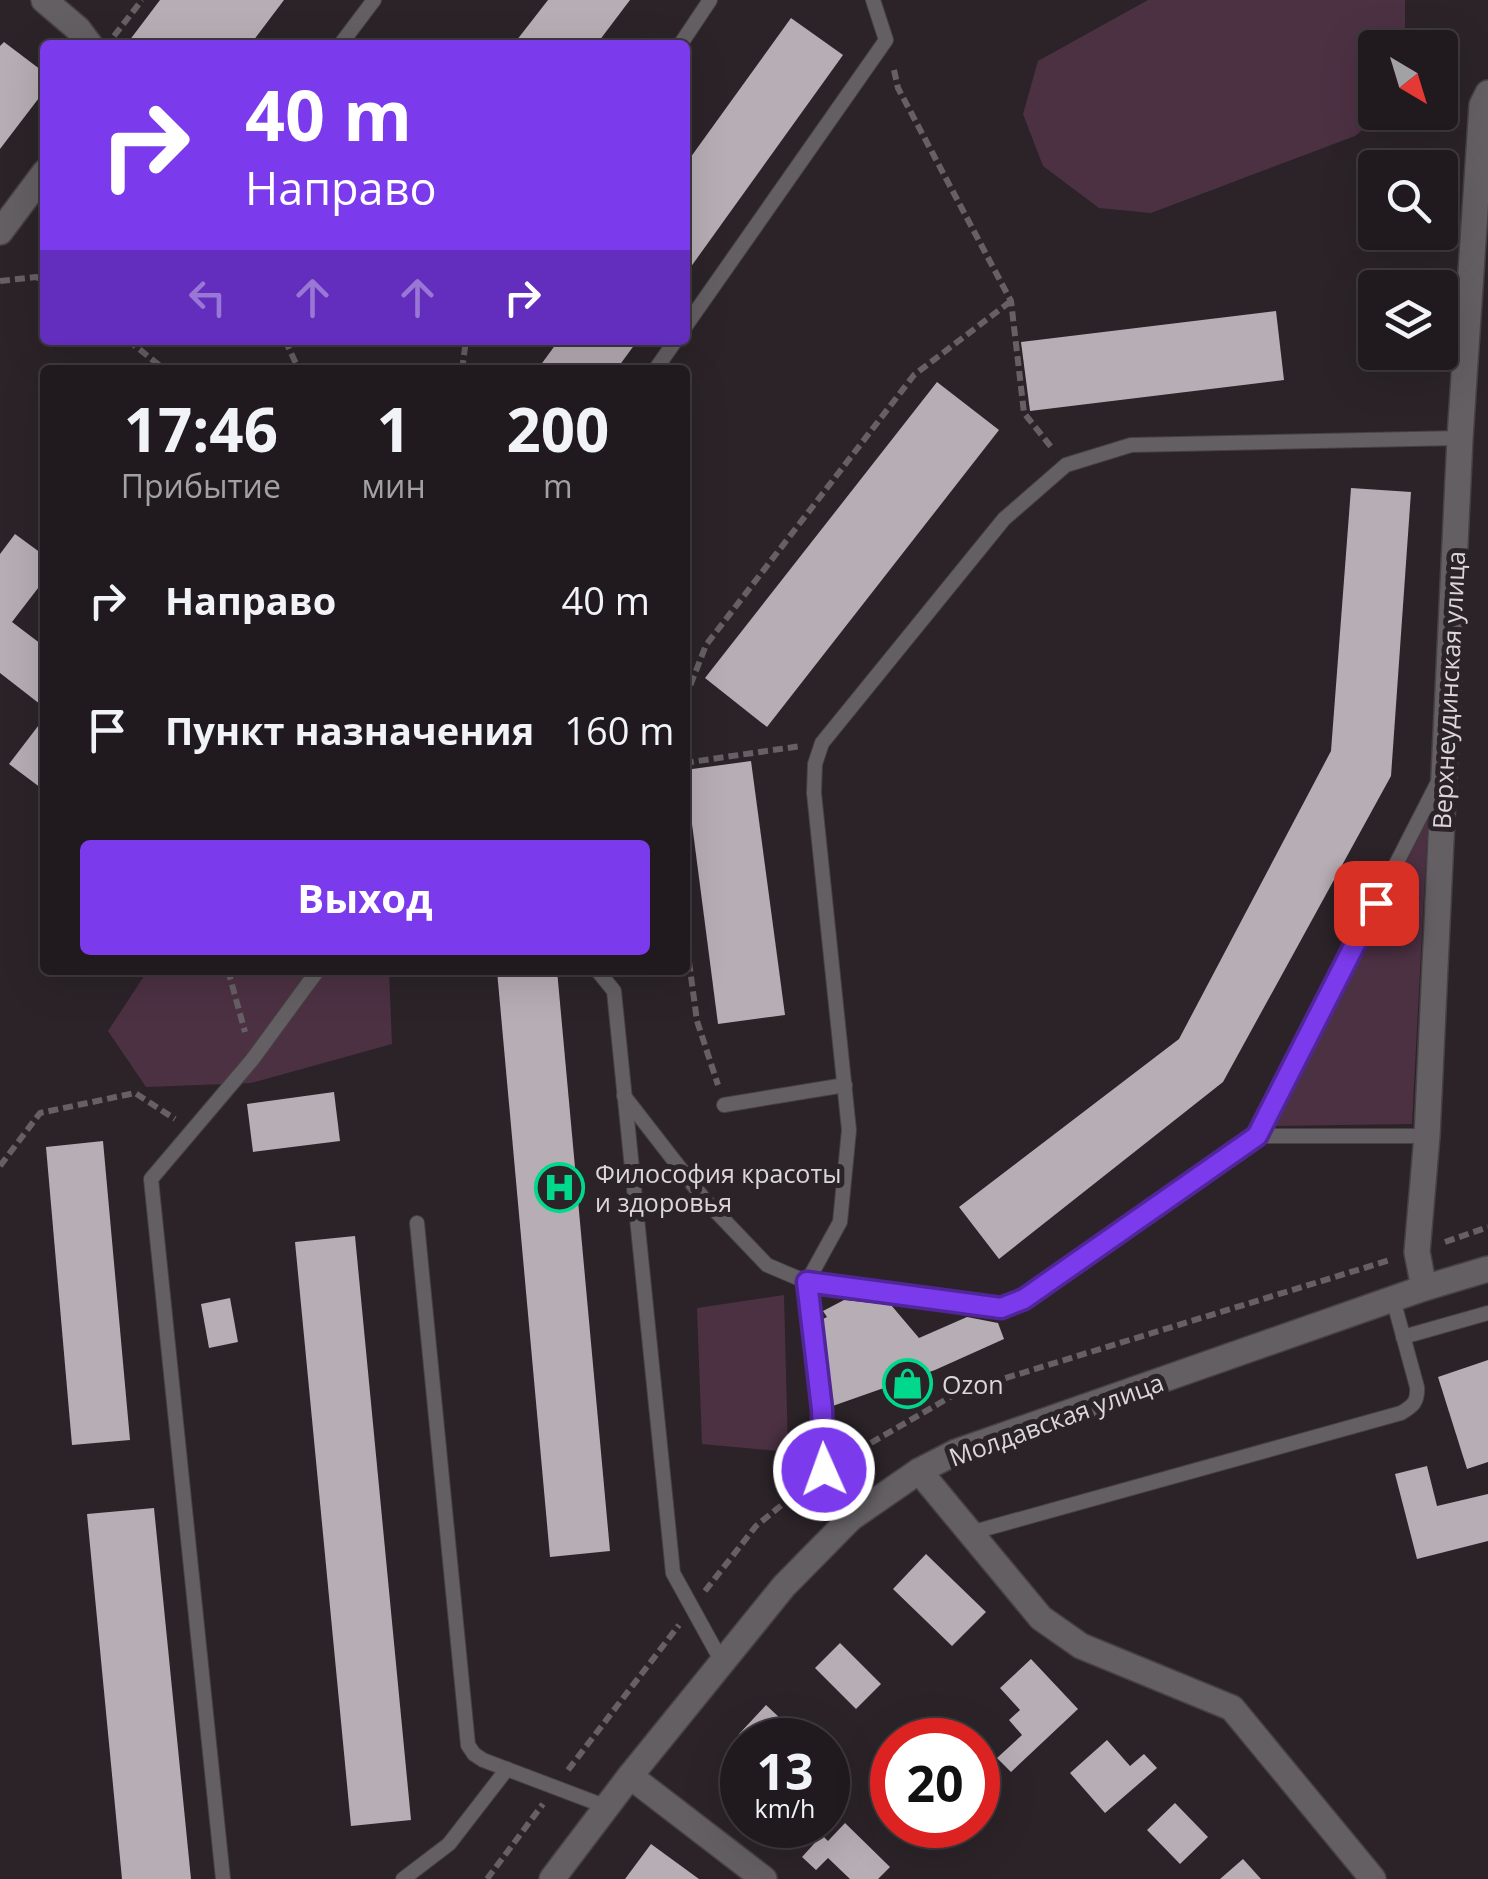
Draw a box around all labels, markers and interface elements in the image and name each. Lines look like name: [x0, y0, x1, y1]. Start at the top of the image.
north arrow: [1358, 30, 1458, 130]
map controls: [1358, 30, 1458, 370]
text: 40 m: [245, 66, 412, 162]
icon: right: [80, 80, 210, 210]
button: search: [1358, 150, 1458, 250]
text: Направо: [245, 157, 437, 218]
icon: left: [180, 270, 235, 325]
icon: ahead: [285, 270, 340, 325]
icon: ahead: [390, 270, 445, 325]
icon: right: [495, 270, 550, 325]
button: layers: [1358, 270, 1458, 370]
text: 17:46: [124, 388, 278, 470]
text: 1: [376, 388, 411, 470]
text: 200: [506, 388, 609, 470]
text: Прибытие: [121, 464, 281, 507]
text: мин: [362, 464, 426, 507]
text: m: [543, 464, 573, 507]
street label: Верхнеудинская улица: [1424, 550, 1472, 830]
icon: right: [80, 573, 135, 628]
text: Направо: [165, 574, 336, 626]
text: 40 m: [561, 574, 650, 626]
icon: arrive: [80, 703, 135, 758]
text: Пункт назначения: [165, 704, 534, 756]
text: 160 m: [564, 704, 675, 756]
button: Выход: [80, 840, 650, 955]
pin: [1334, 861, 1419, 946]
icon: arrive: [1349, 876, 1404, 931]
place label: Философия красоты и здоровья: [595, 1156, 841, 1219]
hospital icon: Философия красоты и здоровья: [534, 1161, 586, 1213]
shop icon: Ozon: [881, 1358, 933, 1410]
street label: Молдавская улица: [944, 1364, 1168, 1474]
place label: Ozon: [942, 1367, 1004, 1401]
position arrow: [772, 1418, 876, 1522]
speed limit sign: 20: [870, 1718, 1000, 1848]
text: 13: [756, 1737, 814, 1805]
text: km/h: [755, 1791, 815, 1825]

